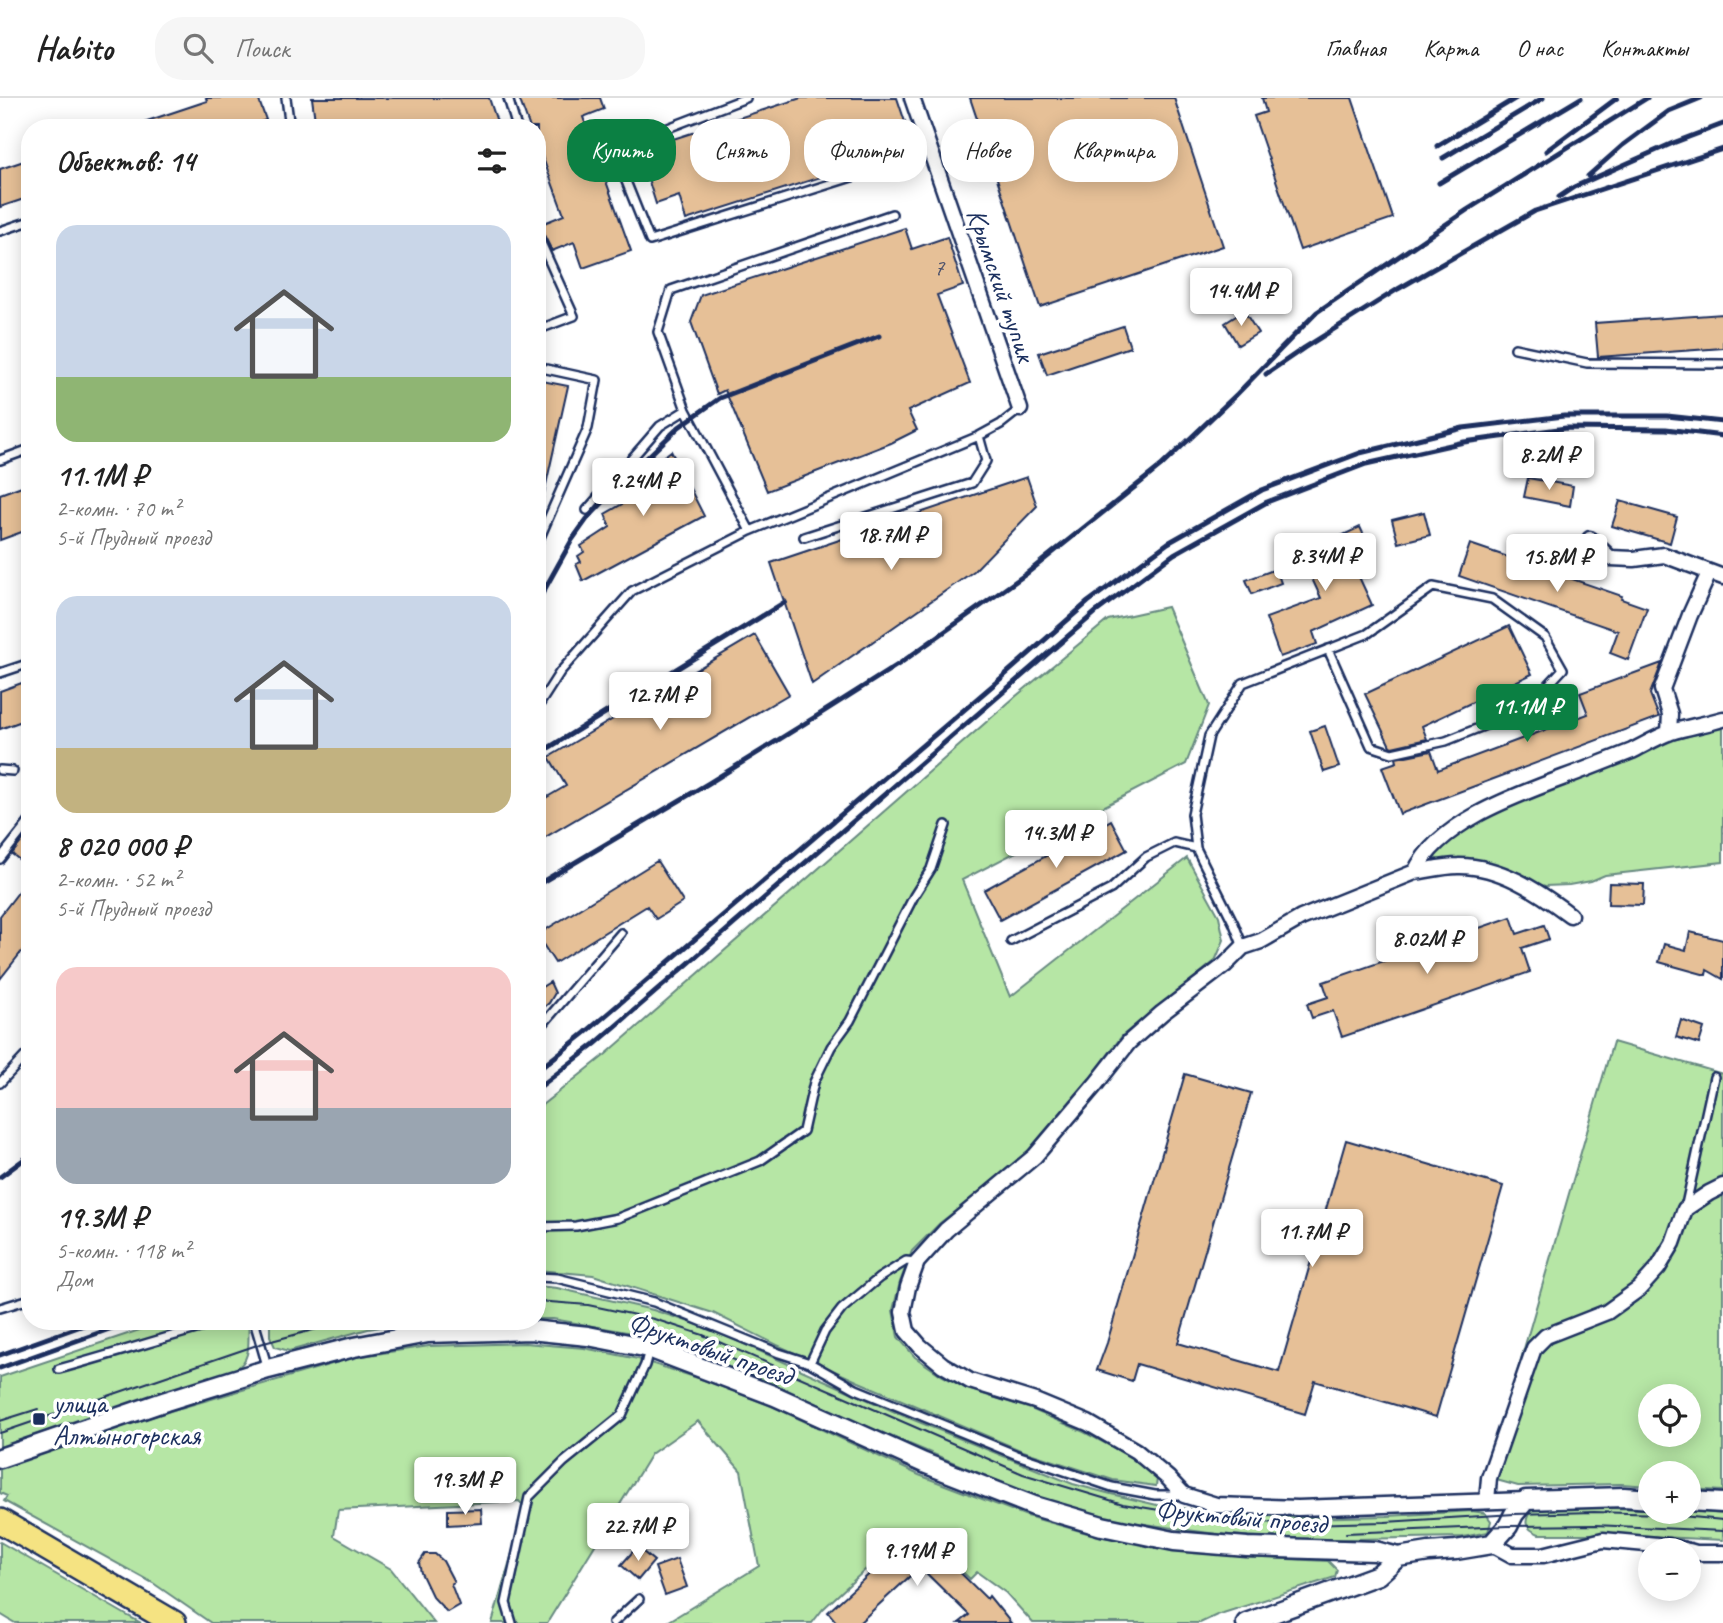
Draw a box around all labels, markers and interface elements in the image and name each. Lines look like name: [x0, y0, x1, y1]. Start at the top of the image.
search box: [155, 17, 645, 80]
text: Habito: [35, 27, 113, 69]
icon: search: [179, 29, 217, 67]
text: Поиск: [235, 32, 290, 65]
text: Главная: [1325, 33, 1386, 63]
text: Карта: [1424, 33, 1478, 63]
text: О нас: [1516, 33, 1563, 63]
text: Контакты: [1601, 33, 1688, 63]
chip: Купить: [567, 119, 676, 182]
chip: Снять: [690, 119, 790, 182]
chip: Фильтры: [804, 119, 927, 182]
chip: Новое: [941, 119, 1034, 182]
chip: Квартира: [1048, 119, 1178, 182]
text: Объектов: 14: [56, 142, 195, 180]
icon: filters: [473, 142, 511, 180]
street label: Крымский тупик: [959, 204, 1045, 368]
house number: 7: [934, 252, 946, 282]
pin: 14.4M ₽: [1176, 268, 1306, 328]
icon: home: [221, 271, 347, 397]
text: 14.4M ₽: [1206, 276, 1276, 305]
pin: 8.2M ₽: [1492, 432, 1606, 492]
text: 8.2M ₽: [1519, 440, 1579, 469]
text: 11.1M ₽: [56, 456, 147, 494]
pin: 9.24M ₽: [578, 458, 708, 518]
text: 9.24M ₽: [608, 466, 678, 495]
text: 2-комн. · 70 m²: [56, 494, 180, 523]
pin: 18.7M ₽: [826, 512, 956, 572]
text: 18.7M ₽: [856, 520, 926, 549]
text: 5-й Прудный проезд: [56, 523, 211, 552]
pin: 8.34M ₽: [1260, 533, 1390, 593]
pin: 15.8M ₽: [1492, 534, 1622, 594]
text: 8.34M ₽: [1290, 541, 1360, 570]
text: 15.8M ₽: [1522, 542, 1592, 571]
icon: home: [221, 642, 347, 768]
pin: 12.7M ₽: [595, 672, 725, 732]
text: 12.7M ₽: [625, 680, 695, 709]
pin: 11.1M ₽: [1462, 684, 1592, 744]
text: 11.1M ₽: [1492, 692, 1562, 721]
pin: 14.3M ₽: [991, 810, 1121, 870]
text: 14.3M ₽: [1021, 818, 1091, 847]
text: 8 020 000 ₽: [56, 827, 188, 865]
text: 2-комн. · 52 m²: [56, 865, 180, 894]
text: 5-й Прудный проезд: [56, 894, 211, 923]
pin: 8.02M ₽: [1362, 916, 1492, 976]
text: 8.02M ₽: [1392, 924, 1462, 953]
icon: home: [221, 1013, 347, 1139]
text: 19.3M ₽: [56, 1198, 147, 1236]
pin: 11.7M ₽: [1247, 1210, 1377, 1269]
text: 11.7M ₽: [1277, 1217, 1347, 1246]
text: 5-комн. · 118 m²: [56, 1236, 190, 1265]
text: Дом: [56, 1265, 93, 1294]
street label: Фруктовый проезд: [624, 1304, 801, 1394]
map controls: [1638, 1384, 1701, 1601]
button: locate: [1638, 1384, 1701, 1447]
place label: улица Алтыногорская: [51, 1386, 201, 1453]
marker: улица Алтыногорская: [31, 1411, 47, 1427]
pin: 19.3M ₽: [400, 1458, 530, 1517]
button: +: [1638, 1461, 1701, 1524]
text: 19.3M ₽: [430, 1465, 500, 1494]
street label: Фруктовый проезд: [1154, 1492, 1331, 1542]
pin: 22.7M ₽: [573, 1504, 703, 1563]
text: 22.7M ₽: [603, 1511, 673, 1540]
pin: 9.19M ₽: [852, 1528, 982, 1588]
text: 9.19M ₽: [882, 1536, 952, 1565]
button: −: [1638, 1538, 1701, 1601]

